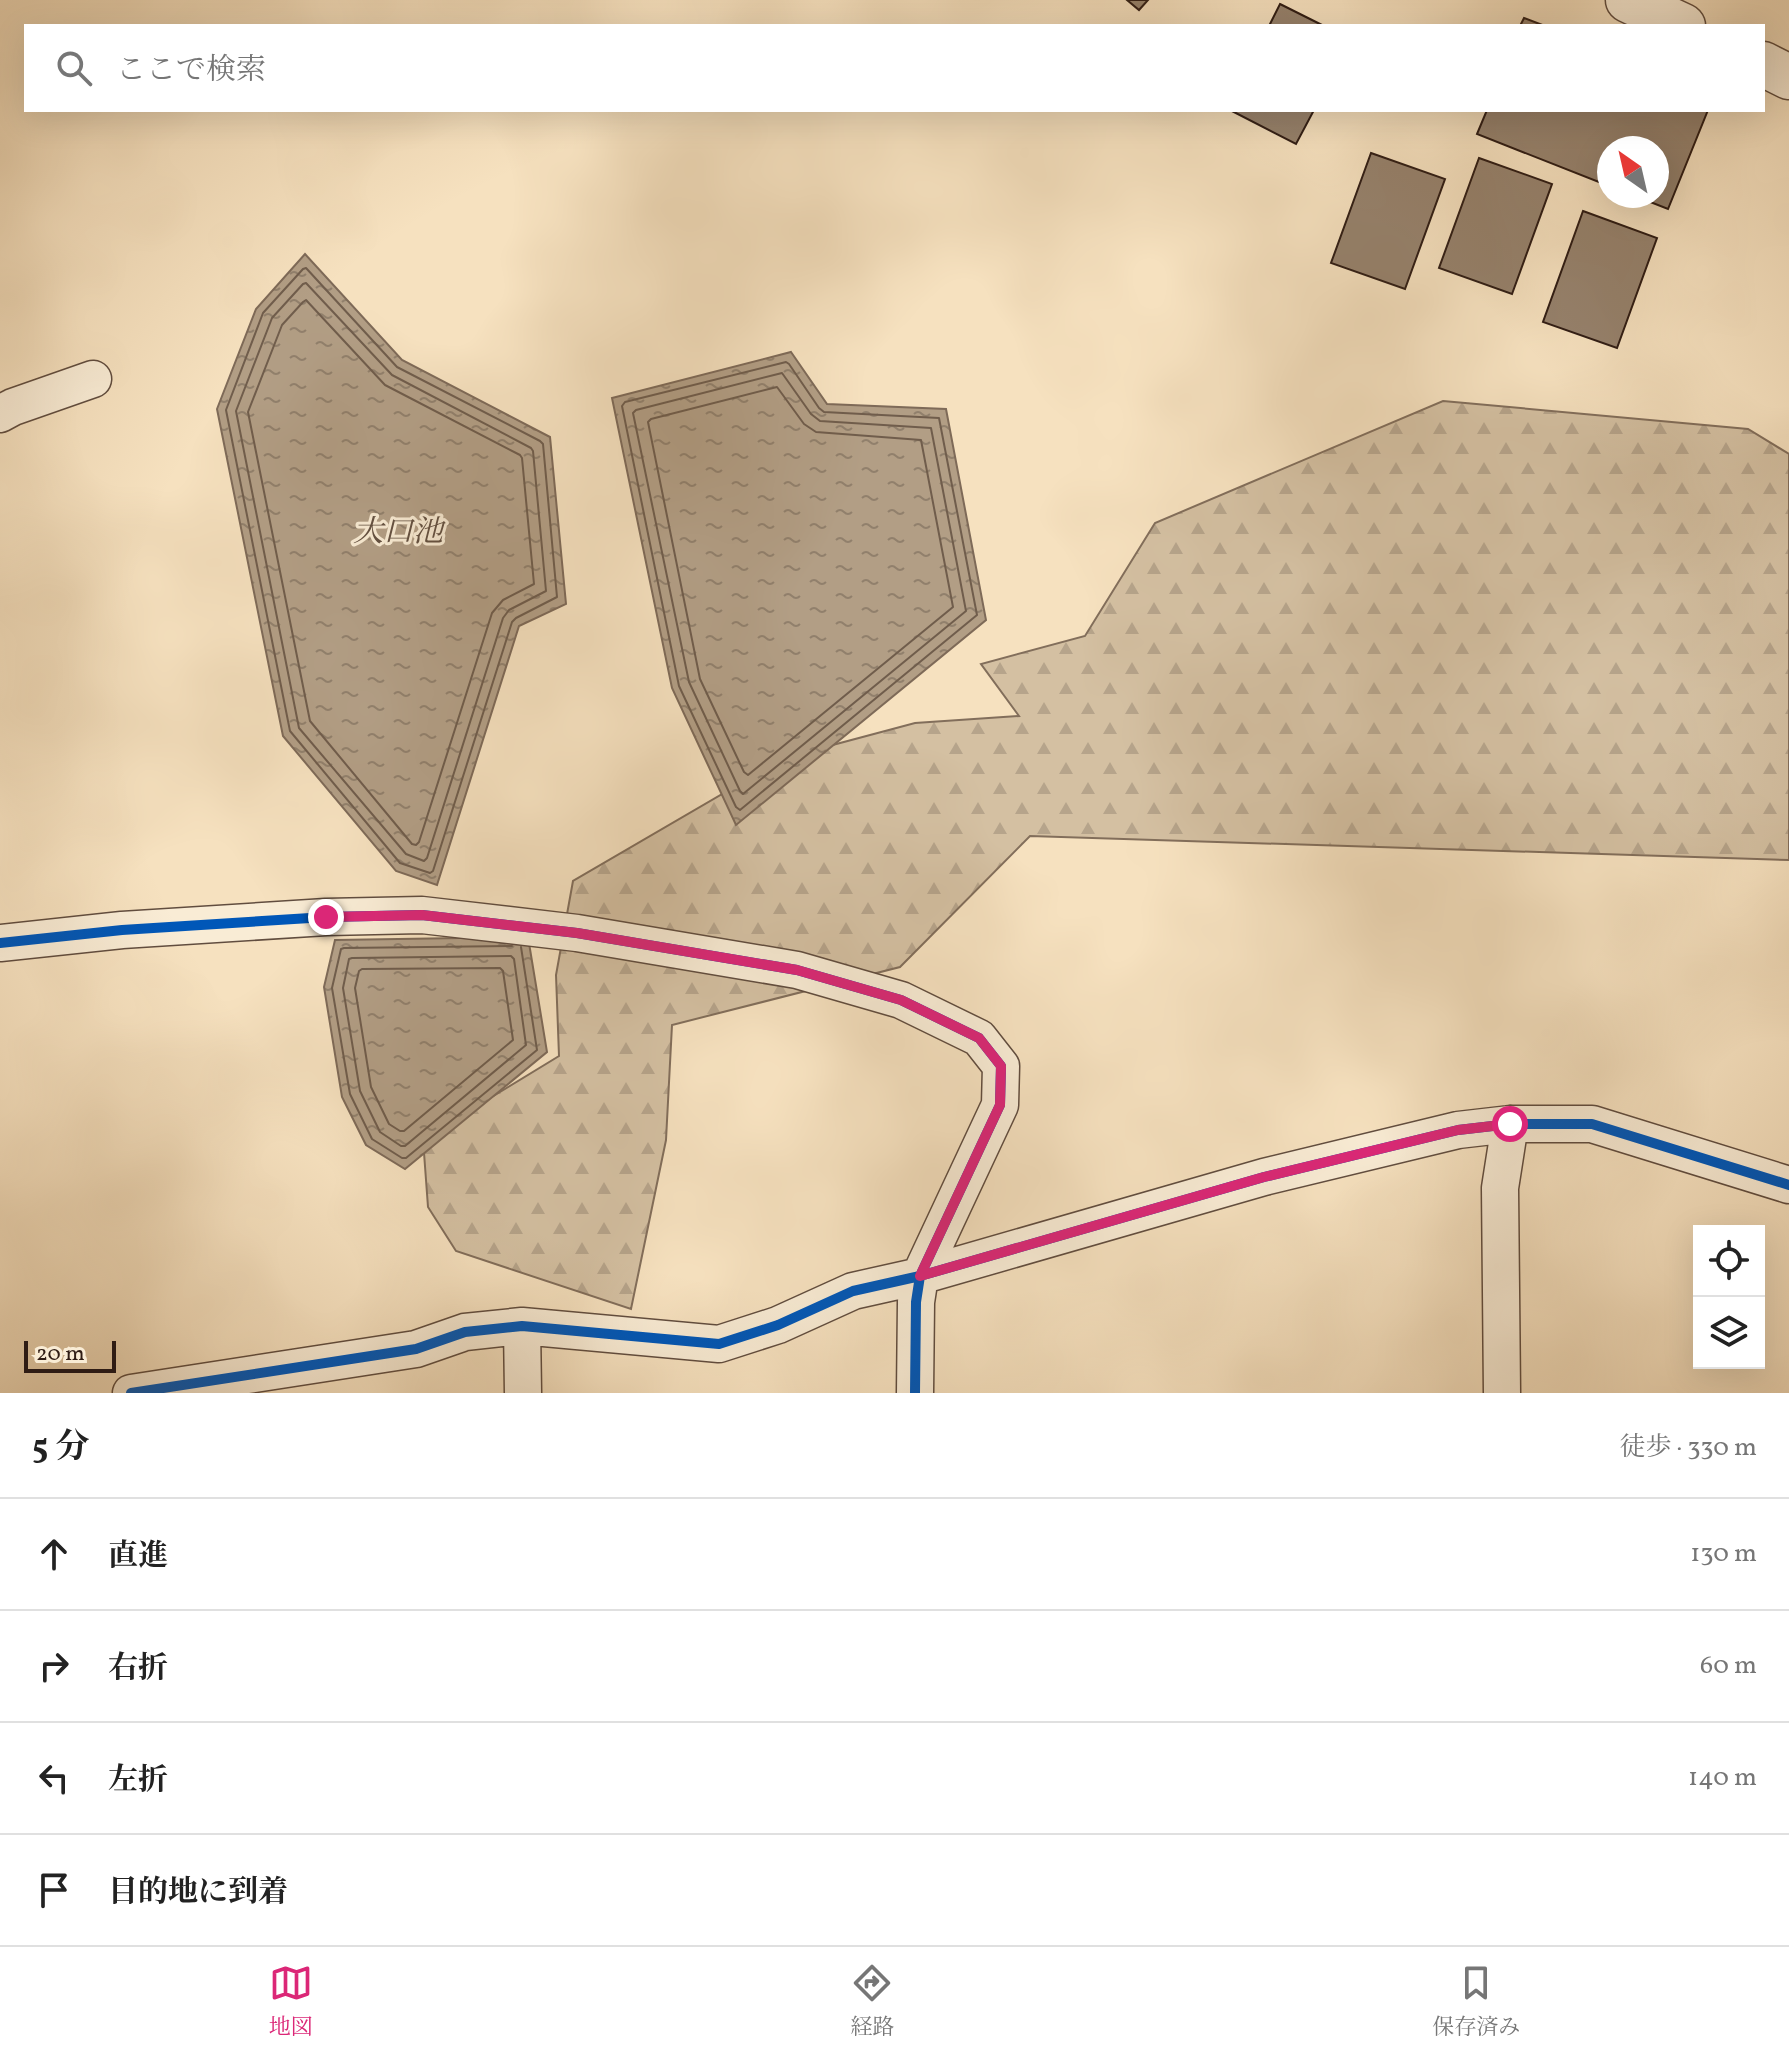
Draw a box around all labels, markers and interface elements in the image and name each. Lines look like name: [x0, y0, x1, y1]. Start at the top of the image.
search box: [24, 24, 1765, 112]
icon: search: [52, 46, 96, 90]
text: ここで検索: [116, 50, 266, 92]
north arrow: [1597, 136, 1669, 208]
water label: 大口池: [353, 512, 446, 554]
route end: [308, 899, 344, 935]
route start: [1492, 1106, 1528, 1142]
map controls: [1693, 1225, 1765, 1369]
button: locate: [1693, 1225, 1765, 1297]
button: layers: [1693, 1297, 1765, 1369]
scale bar: [24, 1337, 116, 1373]
text: 20 m: [36, 1339, 85, 1370]
text: 5 分: [32, 1425, 89, 1472]
text: 徒歩 · 330 m: [1620, 1430, 1757, 1466]
icon: ahead: [32, 1532, 76, 1576]
text: 直進: [108, 1536, 168, 1578]
text: 130 m: [1690, 1536, 1757, 1572]
icon: right: [32, 1644, 76, 1688]
text: 右折: [108, 1648, 168, 1690]
text: 60 m: [1700, 1648, 1757, 1684]
icon: left: [32, 1756, 76, 1800]
text: 左折: [108, 1760, 168, 1802]
text: 140 m: [1688, 1760, 1757, 1796]
icon: arrive: [32, 1868, 76, 1912]
text: 目的地に到着: [108, 1872, 288, 1914]
tab: 地図: [269, 1961, 313, 2044]
tab: 経路: [850, 1961, 894, 2044]
tab: 保存済み: [1432, 1961, 1520, 2044]

